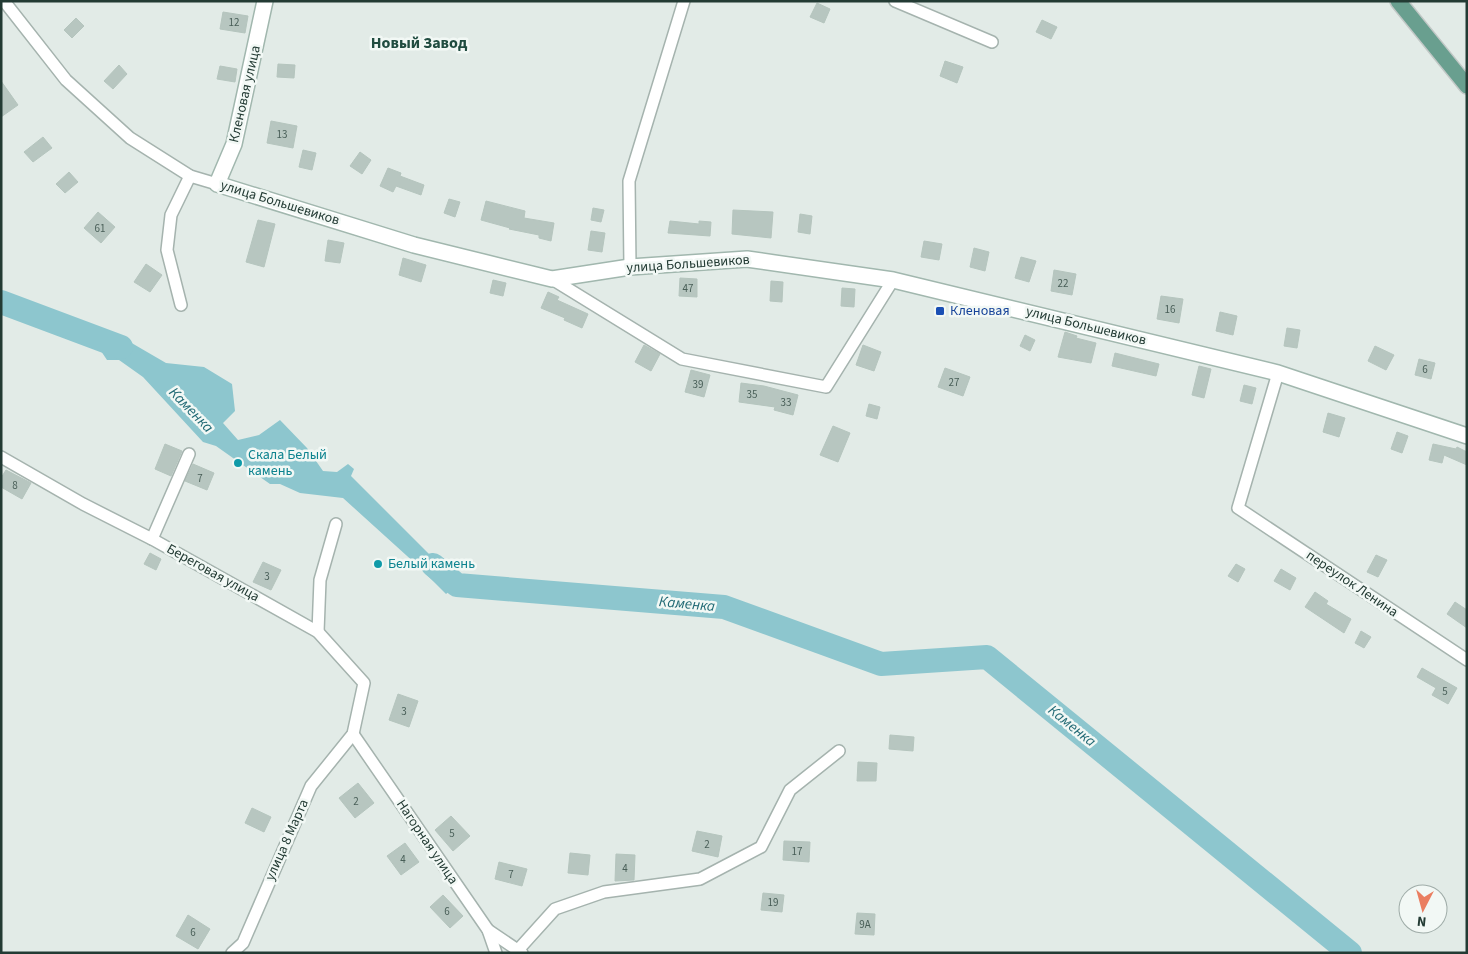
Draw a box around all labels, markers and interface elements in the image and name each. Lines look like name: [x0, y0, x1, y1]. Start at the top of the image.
house number: 12: [229, 15, 239, 30]
district label: Новый Завод: [371, 32, 468, 54]
street label: Кленовая улица: [224, 43, 266, 145]
house number: 13: [277, 127, 287, 142]
street label: улица Большевиков: [218, 175, 342, 231]
house number: 61: [95, 221, 105, 236]
street label: улица Большевиков: [626, 250, 750, 278]
house number: 22: [1058, 276, 1068, 291]
house number: 47: [683, 281, 693, 296]
place label: Кленовая: [950, 301, 1010, 321]
street label: улица Большевиков: [1024, 301, 1148, 351]
house number: 16: [1165, 302, 1176, 317]
marker: Кленовая: [934, 305, 946, 317]
house number: 6: [1422, 362, 1428, 377]
house number: 27: [949, 375, 959, 390]
house number: 39: [693, 377, 703, 392]
water label: Каменка: [164, 382, 218, 438]
house number: 35: [747, 387, 757, 402]
house number: 33: [781, 395, 791, 410]
place label: Скала Белый камень: [248, 445, 327, 481]
marker: Скала Белый камень: [232, 457, 244, 469]
house number: 7: [197, 471, 203, 486]
house number: 8: [12, 478, 18, 493]
street label: Береговая улица: [163, 539, 263, 607]
street label: переулок Ленина: [1302, 546, 1402, 622]
place label: Белый камень: [388, 554, 475, 574]
marker: Белый камень: [372, 558, 384, 570]
house number: 3: [264, 569, 270, 584]
water label: Каменка: [658, 591, 716, 617]
house number: 5: [1442, 684, 1448, 699]
water label: Каменка: [1044, 700, 1100, 752]
house number: 3: [401, 704, 407, 719]
house number: 2: [353, 794, 359, 809]
street label: улица 8 Марта: [260, 796, 314, 884]
street label: Нагорная улица: [391, 796, 463, 888]
house number: 5: [449, 826, 455, 841]
house number: 2: [704, 837, 710, 852]
house number: 17: [792, 844, 802, 859]
house number: 4: [400, 852, 406, 867]
house number: 4: [622, 861, 628, 876]
house number: 7: [508, 867, 514, 882]
north arrow: [1398, 884, 1448, 934]
house number: 19: [768, 895, 778, 910]
house number: 6: [444, 904, 450, 919]
text: N: [1416, 911, 1427, 931]
house number: 9А: [859, 917, 871, 932]
house number: 6: [190, 925, 196, 940]

